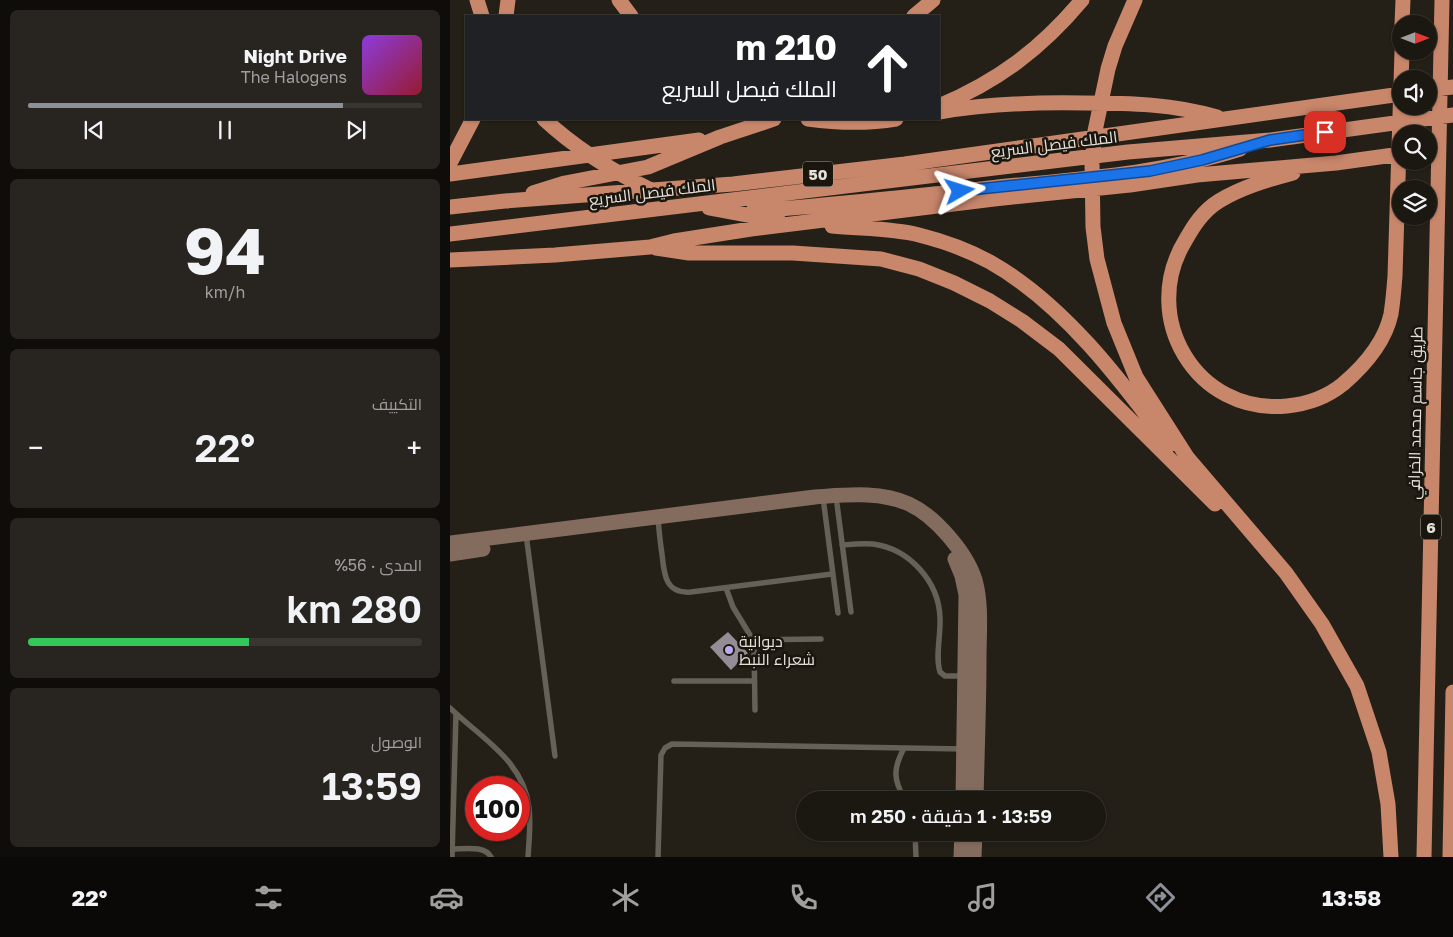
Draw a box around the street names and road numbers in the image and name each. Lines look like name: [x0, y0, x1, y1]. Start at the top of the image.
street label: الملك فيصل السريع: [990, 126, 1119, 164]
road number: 50: [803, 162, 833, 186]
street label: الملك فيصل السريع: [588, 174, 717, 212]
street label: طريق جاسم محمد الخرافي: [1403, 326, 1431, 500]
road number: 6: [1421, 514, 1441, 540]

